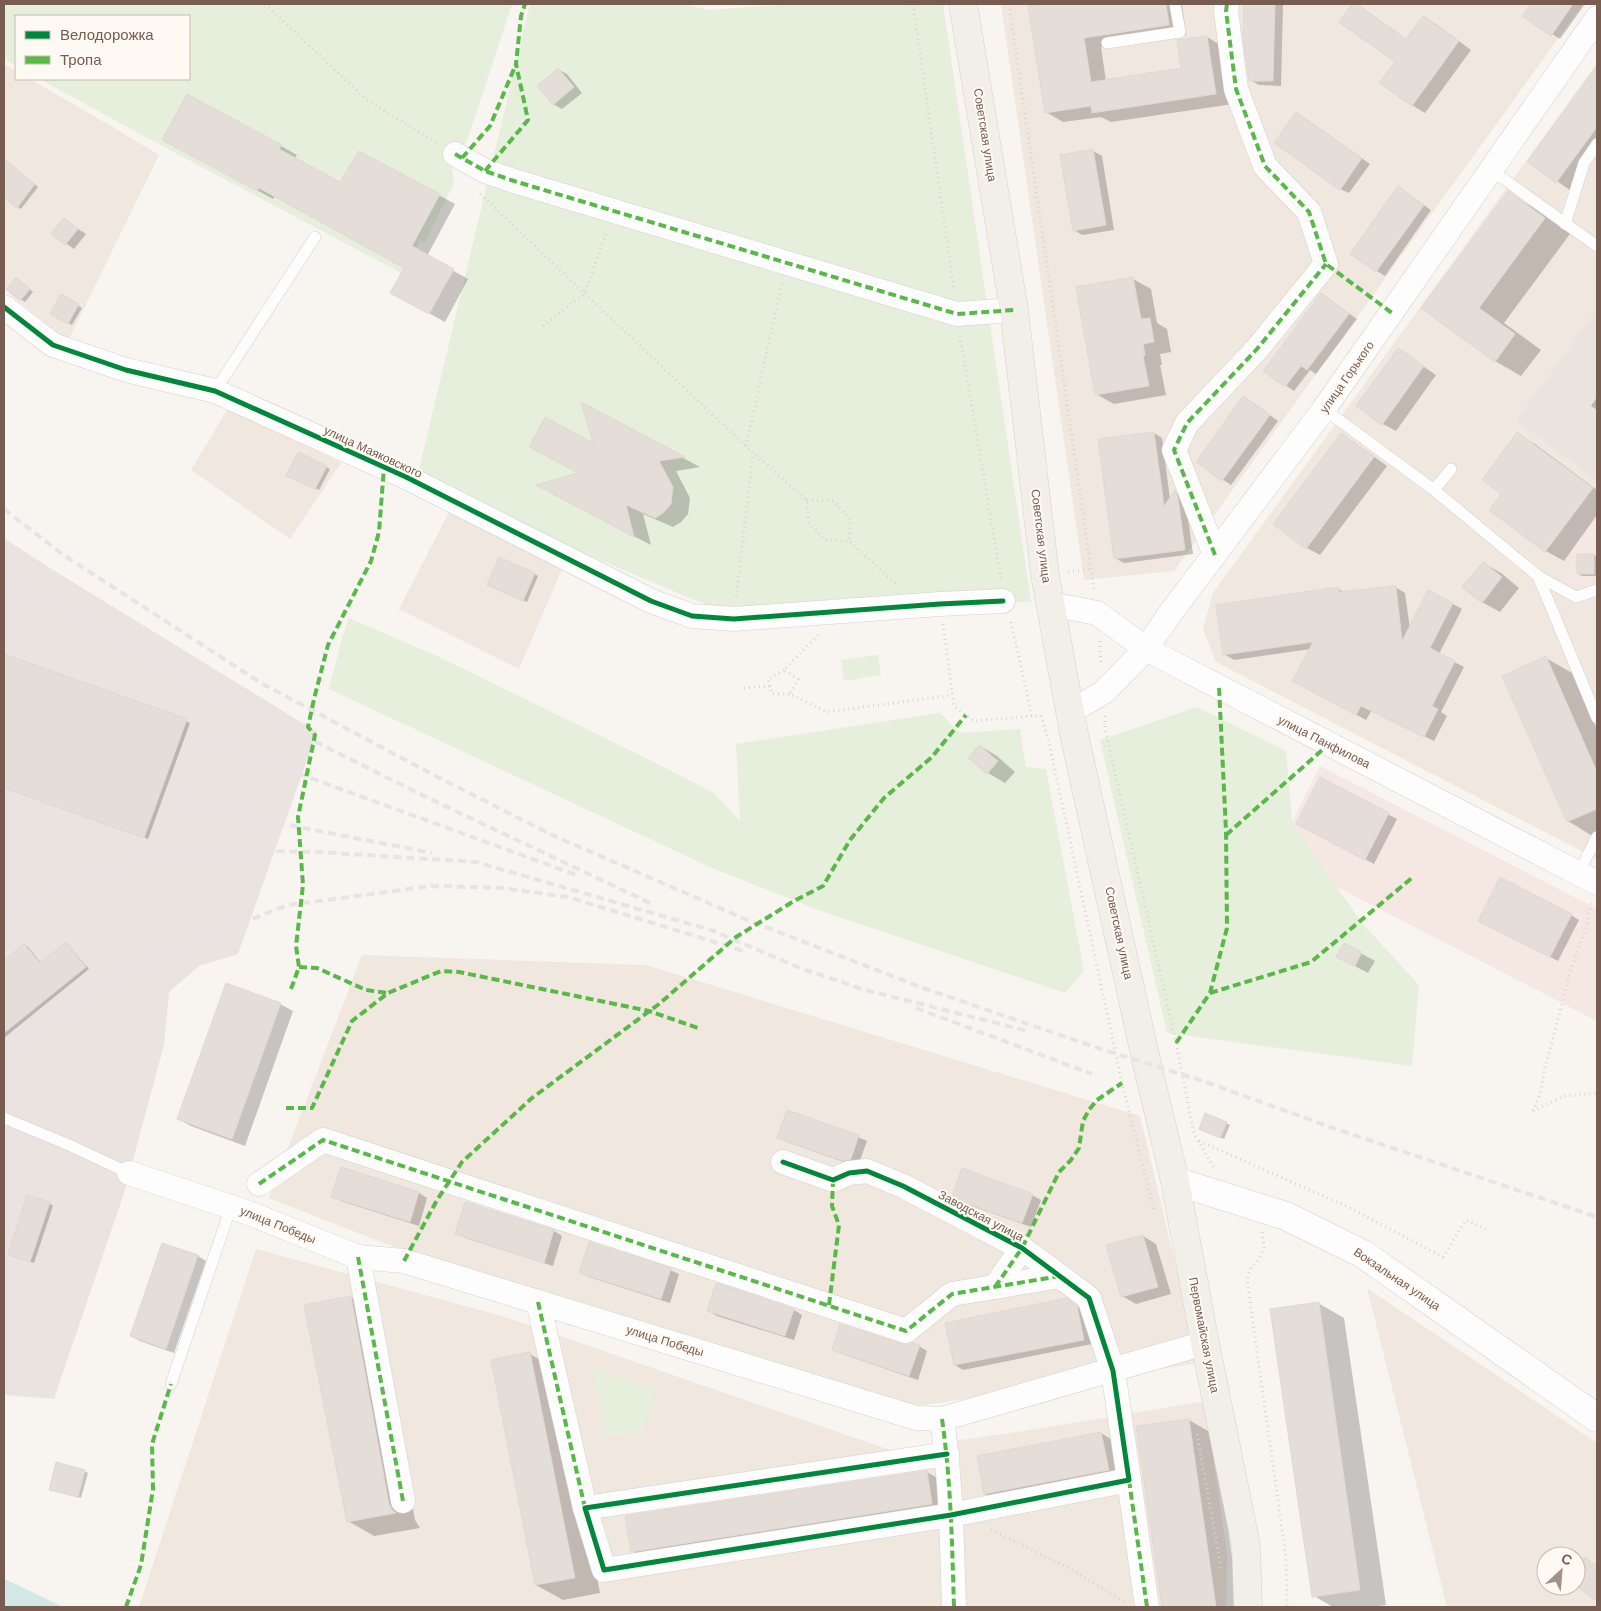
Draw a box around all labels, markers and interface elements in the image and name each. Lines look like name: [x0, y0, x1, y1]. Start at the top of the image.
legend: [15, 15, 190, 80]
text: Велодорожка: [60, 26, 154, 43]
text: Тропа: [60, 51, 102, 68]
street label: Советская улица: [971, 87, 999, 183]
street label: улица Горького: [1317, 338, 1377, 416]
street label: улица Маяковского: [322, 423, 425, 481]
street label: Советская улица: [1028, 488, 1054, 584]
street label: улица Панфилова: [1276, 713, 1373, 771]
street label: Советская улица: [1102, 885, 1136, 981]
street label: Заводская улица: [936, 1188, 1026, 1245]
street label: улица Победы: [238, 1203, 318, 1247]
street label: Вокзальная улица: [1351, 1245, 1443, 1313]
street label: Первомайская улица: [1186, 1276, 1222, 1394]
street label: улица Победы: [625, 1323, 705, 1359]
north arrow: [1536, 1546, 1586, 1596]
text: С: [1559, 1550, 1575, 1569]

